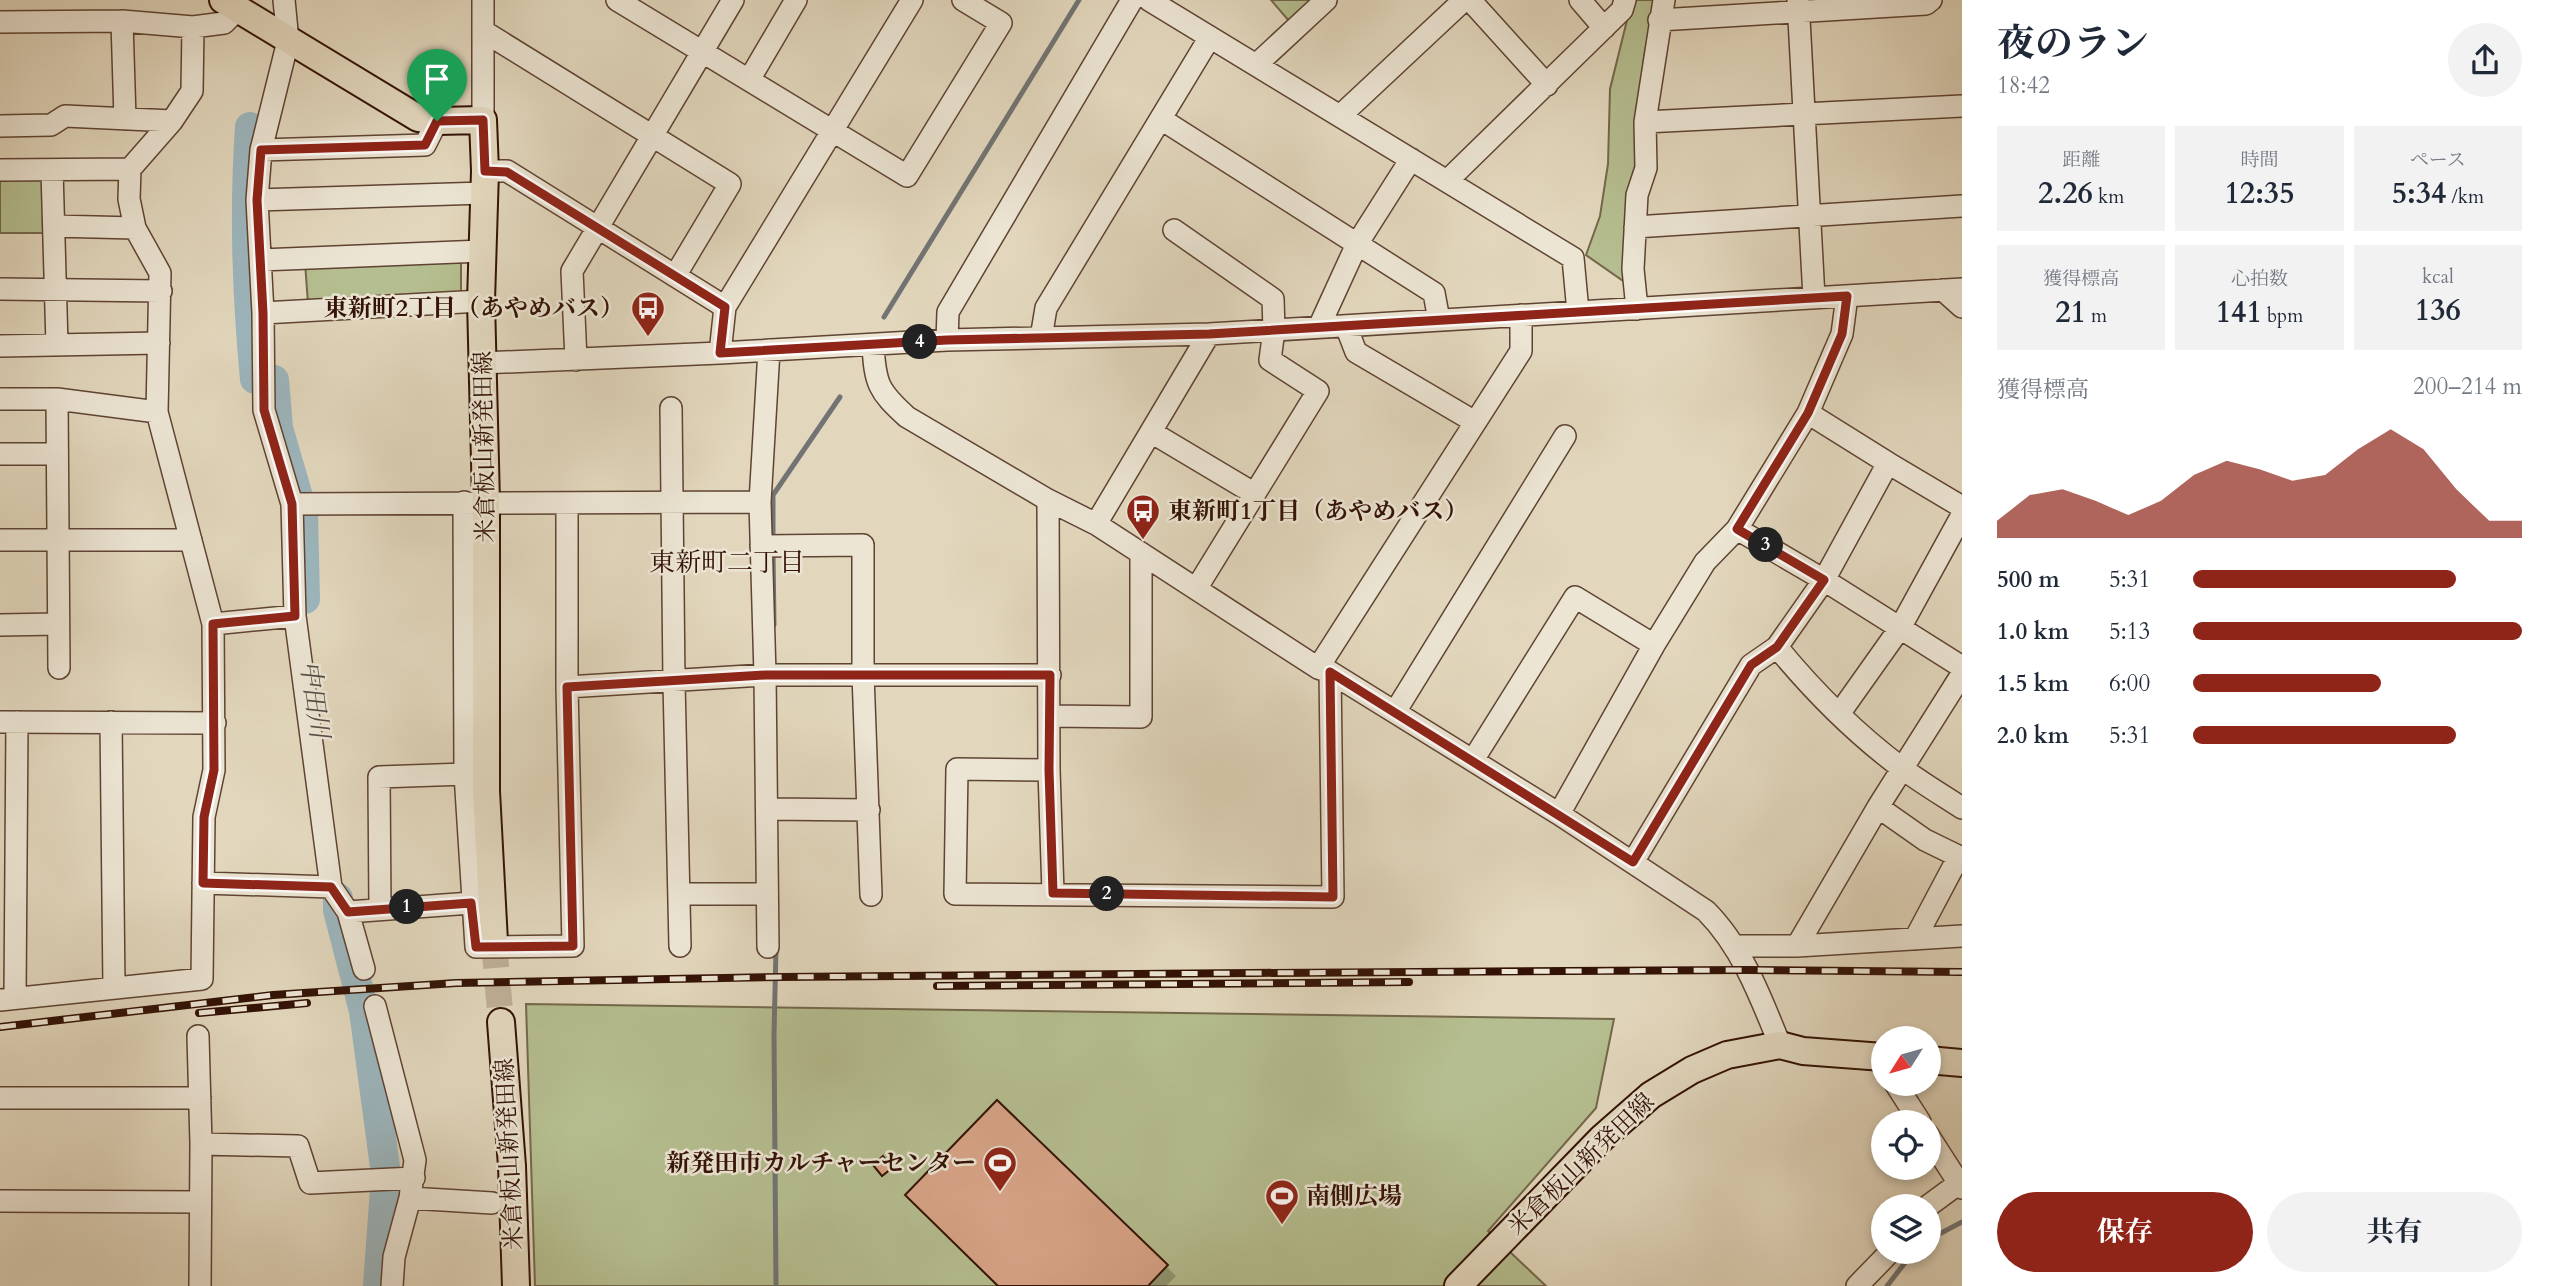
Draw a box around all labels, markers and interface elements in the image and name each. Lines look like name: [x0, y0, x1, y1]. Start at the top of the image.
text: 夜のラン: [1997, 18, 2149, 70]
button: share: [2448, 23, 2522, 97]
pin: [407, 49, 467, 121]
icon: arrive: [418, 60, 456, 98]
text: 18:42: [1997, 70, 2050, 101]
text: 距離: [2062, 147, 2100, 173]
text: 時間: [2240, 147, 2279, 173]
text: ペース: [2410, 147, 2466, 173]
text: 2.26: [2038, 173, 2093, 214]
text: 12:35: [2224, 173, 2295, 214]
text: 5:34: [2392, 173, 2446, 214]
text: km: [2093, 184, 2124, 210]
text: /km: [2446, 184, 2484, 210]
text: kcal: [2422, 264, 2454, 290]
text: 獲得標高: [2043, 266, 2119, 292]
text: 心拍数: [2231, 266, 2288, 292]
bus stop icon: 東新町2丁目（あやめバス）: [629, 289, 667, 338]
text: 136: [2415, 290, 2461, 331]
place label: 東新町2丁目（あやめバス）: [324, 292, 624, 325]
text: 21: [2055, 292, 2086, 333]
text: 141: [2216, 292, 2262, 333]
text: m: [2086, 303, 2107, 329]
text: bpm: [2262, 303, 2303, 329]
pin: 4: [902, 324, 937, 360]
text: 4: [915, 328, 924, 354]
street label: 米倉板山新発田線: [466, 351, 503, 543]
text: 200–214 m: [2413, 371, 2522, 402]
text: 獲得標高: [1997, 374, 2089, 405]
bus stop icon: 東新町1丁目（あやめバス）: [1124, 492, 1162, 541]
place label: 東新町1丁目（あやめバス）: [1168, 495, 1468, 528]
pin: 3: [1748, 528, 1784, 562]
text: 3: [1761, 531, 1770, 557]
district label: 東新町二丁目: [649, 545, 805, 580]
text: 500 m: [1997, 564, 2060, 595]
text: 5:31: [2109, 564, 2150, 595]
text: 1.0 km: [1997, 616, 2069, 647]
text: 5:13: [2109, 616, 2150, 647]
water label: 中田川: [292, 658, 338, 743]
text: 1.5 km: [1997, 668, 2069, 699]
text: 6:00: [2109, 668, 2150, 699]
text: 2.0 km: [1997, 720, 2069, 751]
text: 5:31: [2109, 720, 2150, 751]
pin: 2: [1090, 876, 1124, 912]
text: 2: [1102, 880, 1111, 906]
pin: 1: [390, 890, 424, 925]
text: 1: [402, 893, 411, 919]
north arrow: [1871, 1026, 1941, 1096]
map controls: [1871, 1026, 1941, 1264]
street label: 米倉板山新発田線: [488, 1057, 531, 1251]
street label: 米倉板山新発田線: [1501, 1086, 1662, 1243]
button: locate: [1871, 1110, 1941, 1180]
sports icon: 新発田市カルチャーセンター: [981, 1144, 1019, 1193]
place label: 新発田市カルチャーセンター: [666, 1147, 976, 1180]
sports icon: 南側広場: [1263, 1177, 1301, 1226]
place label: 南側広場: [1306, 1180, 1402, 1213]
button: 保存: [1997, 1192, 2253, 1272]
button: 共有: [2267, 1192, 2522, 1272]
button: layers: [1871, 1194, 1941, 1264]

